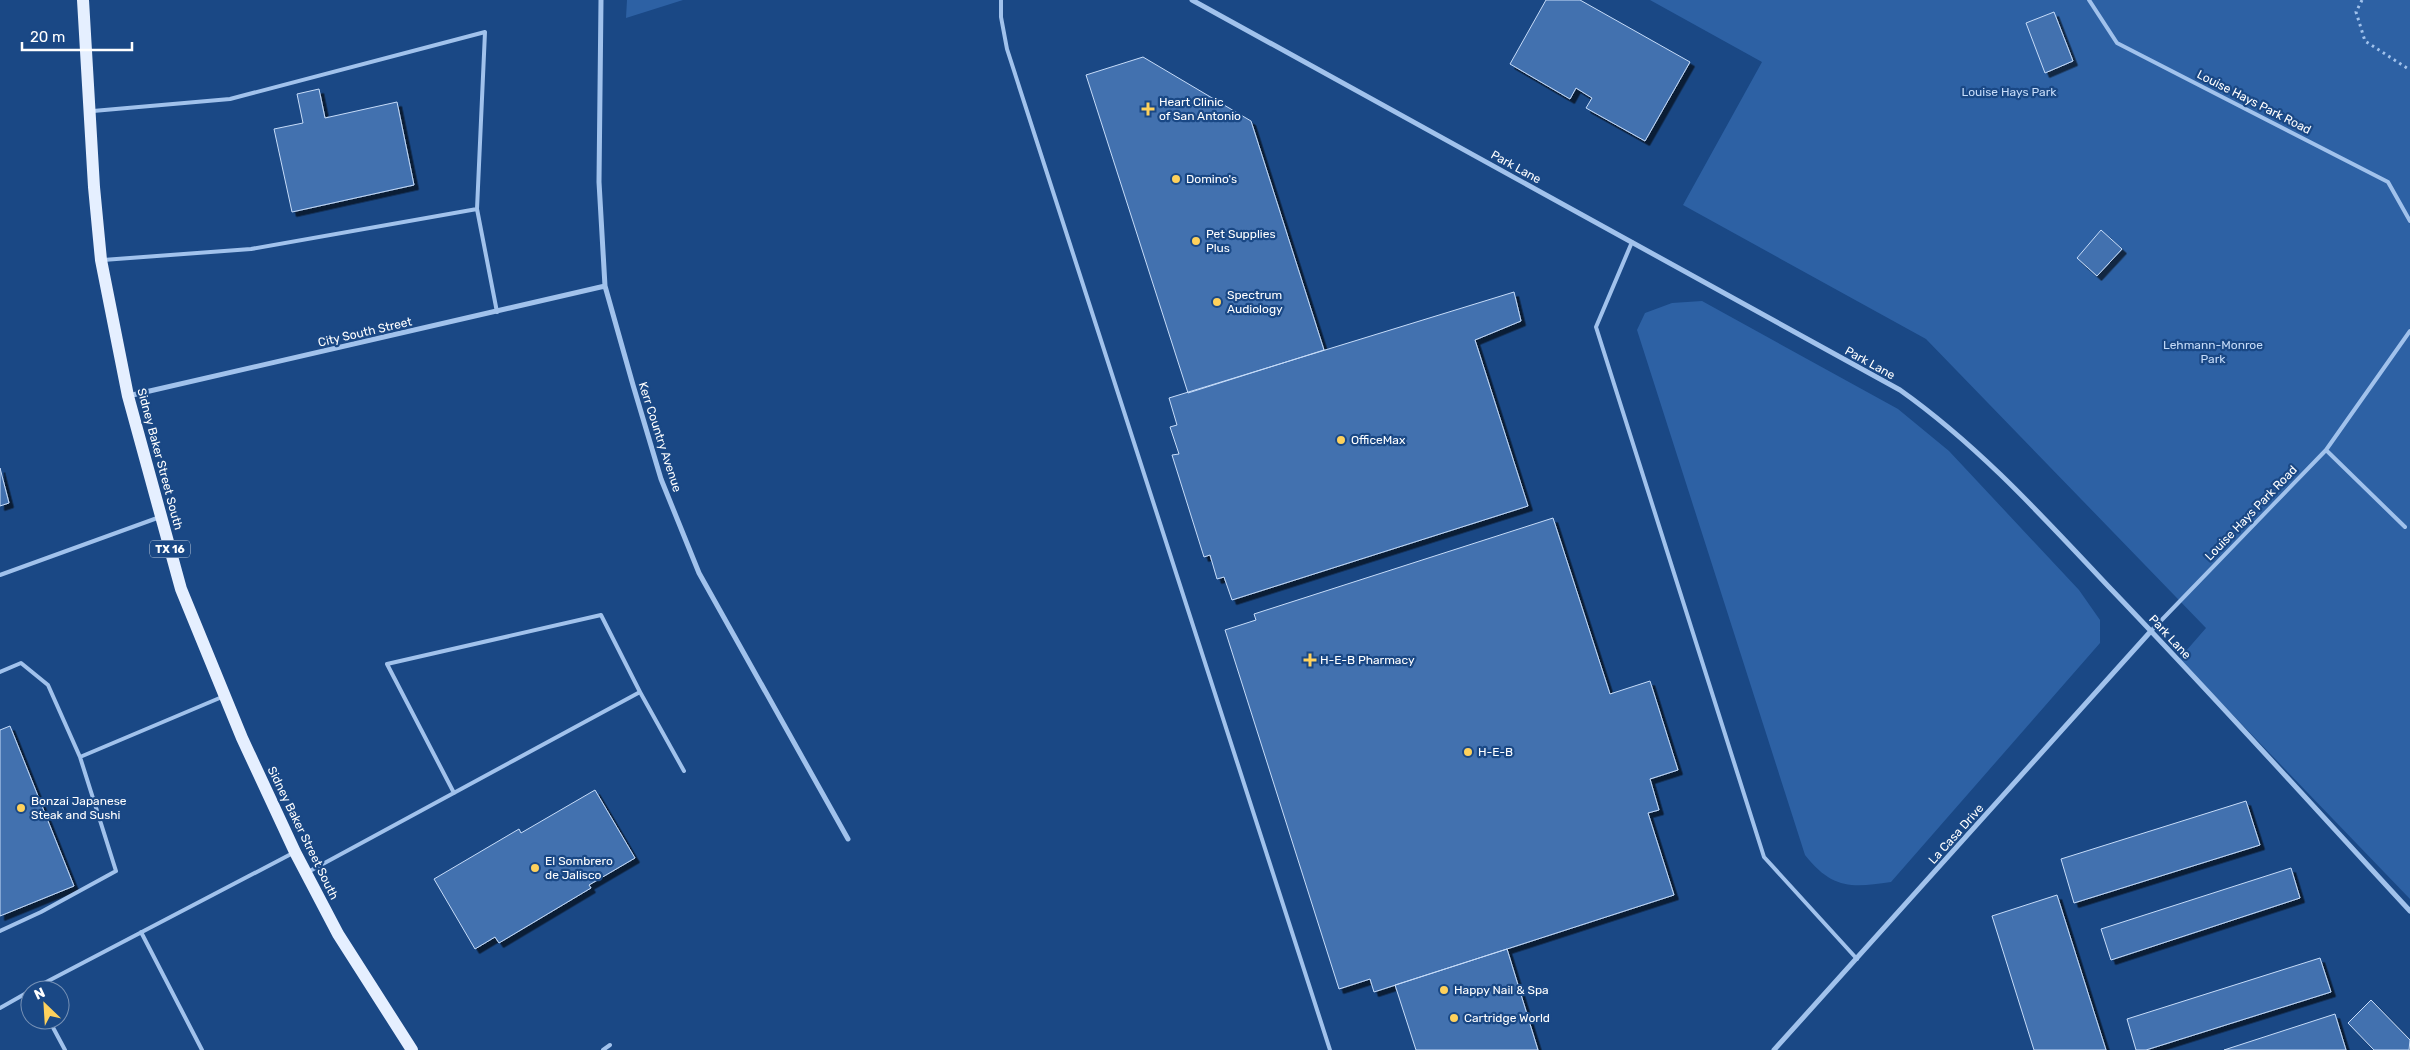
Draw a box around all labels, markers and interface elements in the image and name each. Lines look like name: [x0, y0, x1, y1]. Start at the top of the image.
scale bar: [22, 20, 132, 52]
text: 20 m: [30, 28, 65, 46]
street label: Louise Hays Park Road: [2195, 67, 2313, 137]
park label: Louise Hays Park: [1962, 85, 2057, 99]
place label: Heart Clinic of San Antonio: [1159, 95, 1241, 123]
marker: Heart Clinic of San Antonio: [1141, 102, 1155, 116]
street label: Park Lane: [1488, 148, 1544, 187]
place label: Domino's: [1186, 172, 1237, 186]
marker: Domino's: [1170, 173, 1182, 185]
place label: Pet Supplies Plus: [1206, 227, 1276, 255]
marker: Pet Supplies Plus: [1190, 235, 1202, 247]
place label: Spectrum Audiology: [1227, 288, 1283, 316]
marker: Spectrum Audiology: [1211, 296, 1223, 308]
street label: City South Street: [317, 314, 414, 350]
park label: Lehmann-Monroe Park: [2163, 338, 2263, 366]
street label: Park Lane: [1842, 344, 1898, 383]
street label: Kerr Country Avenue: [636, 380, 684, 494]
street label: Sidney Baker Street South: [134, 387, 186, 531]
place label: OfficeMax: [1351, 433, 1406, 447]
marker: OfficeMax: [1335, 434, 1347, 446]
street label: Louise Hays Park Road: [2202, 463, 2300, 563]
road number: TX 16: [150, 540, 190, 558]
street label: Park Lane: [2146, 612, 2194, 662]
place label: H-E-B Pharmacy: [1320, 653, 1415, 667]
marker: H-E-B Pharmacy: [1304, 654, 1316, 666]
place label: H-E-B: [1478, 745, 1513, 759]
marker: H-E-B: [1462, 746, 1474, 758]
street label: Sidney Baker Street South: [265, 764, 341, 902]
place label: Bonzai Japanese Steak and Sushi: [31, 794, 127, 822]
street label: La Casa Drive: [1926, 801, 1987, 867]
marker: Bonzai Japanese Steak and Sushi: [15, 802, 27, 814]
place label: El Sombrero de Jalisco: [545, 854, 613, 882]
marker: El Sombrero de Jalisco: [529, 862, 541, 874]
north arrow: [20, 980, 70, 1030]
place label: Happy Nail & Spa: [1454, 983, 1549, 997]
text: N: [32, 984, 48, 1004]
marker: Happy Nail & Spa: [1438, 984, 1450, 996]
place label: Cartridge World: [1464, 1011, 1550, 1025]
marker: Cartridge World: [1448, 1012, 1460, 1024]

